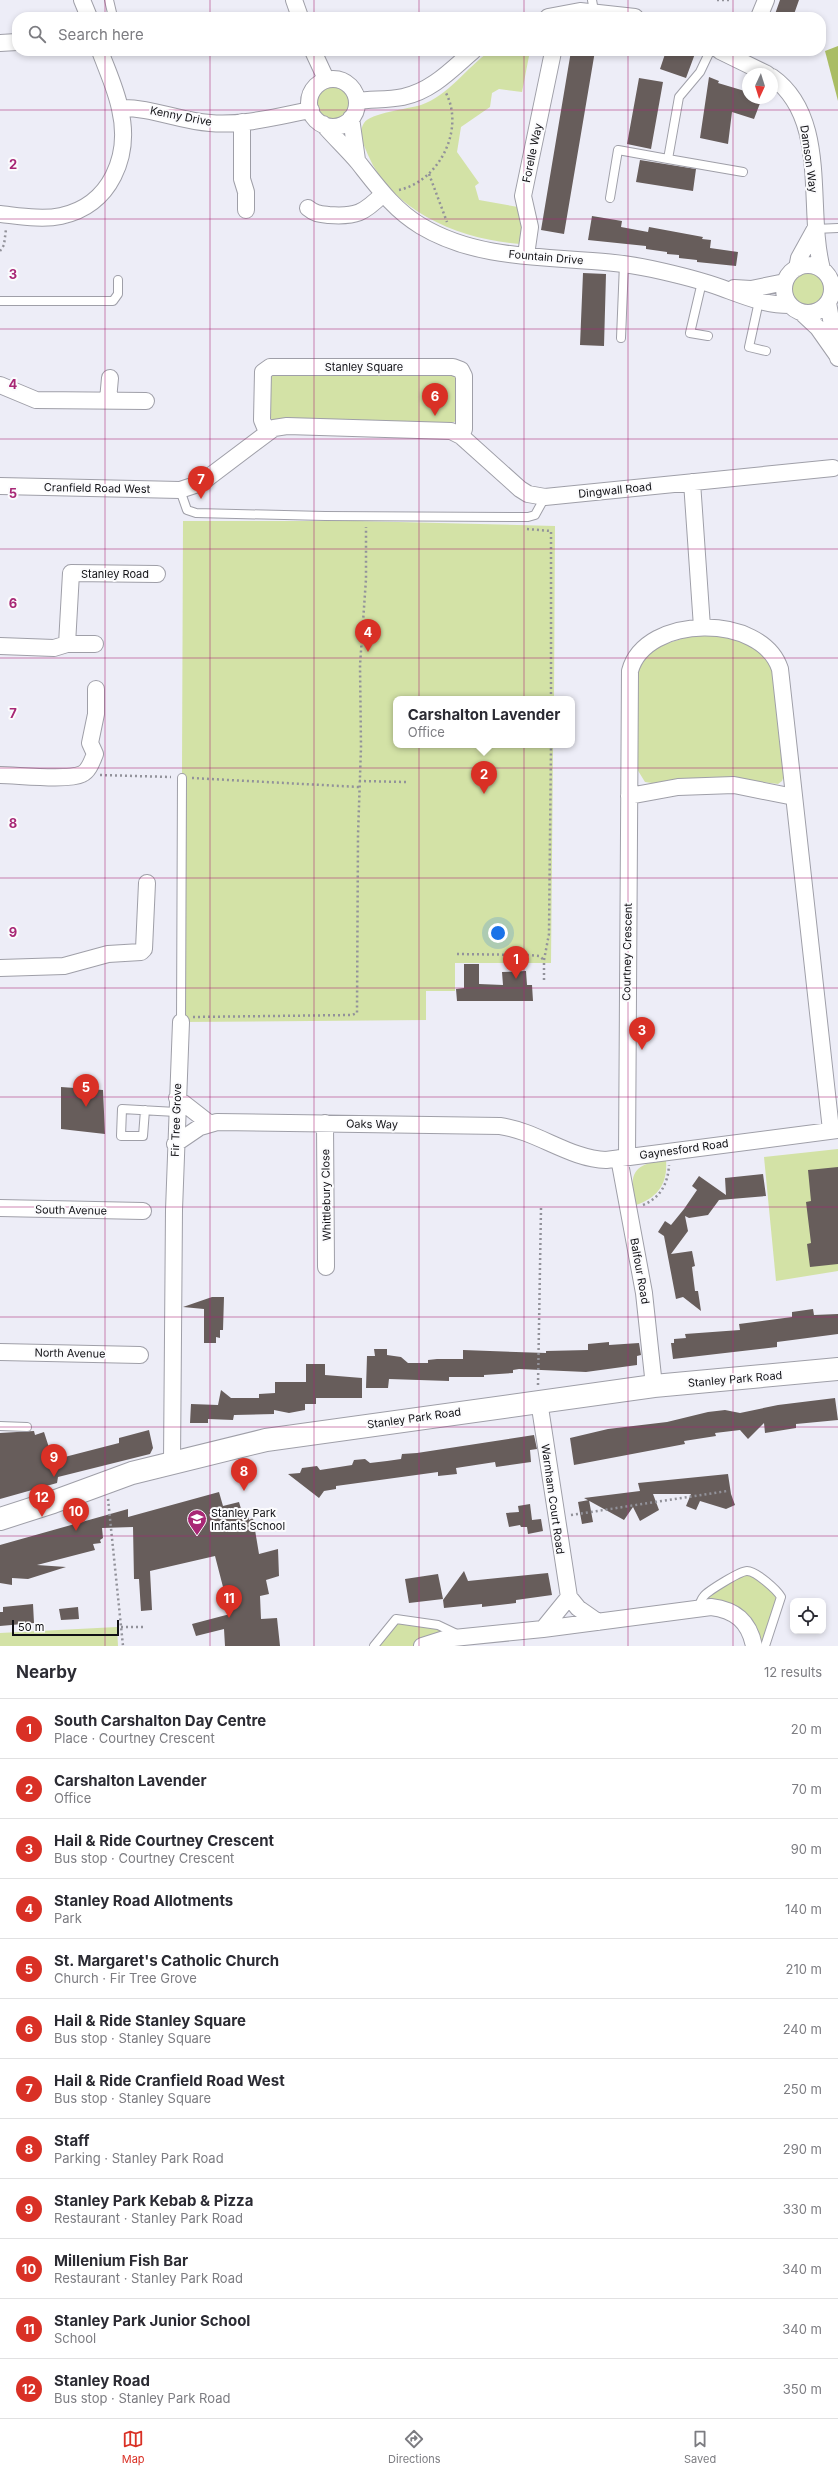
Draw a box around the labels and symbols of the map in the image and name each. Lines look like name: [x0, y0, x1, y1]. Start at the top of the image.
north arrow: [742, 68, 778, 104]
street label: Kenny Drive: [149, 103, 213, 129]
street label: Forelle Way: [519, 122, 545, 184]
street label: Damson Way: [797, 124, 821, 194]
text: 2: [9, 156, 17, 172]
street label: Fountain Drive: [508, 247, 584, 267]
text: 3: [9, 266, 17, 282]
street label: Stanley Square: [325, 360, 403, 374]
text: 4: [9, 376, 18, 392]
pin: 6: [422, 383, 448, 416]
pin: 7: [188, 466, 214, 499]
street label: Dingwall Road: [577, 479, 653, 501]
street label: Cranfield Road West: [44, 480, 151, 496]
text: 5: [9, 485, 17, 501]
street label: Stanley Road: [81, 567, 149, 581]
text: 6: [9, 595, 17, 611]
pin: 4: [355, 619, 381, 652]
text: 7: [9, 705, 17, 721]
pin: 2: [471, 761, 497, 794]
text: 8: [9, 815, 17, 831]
street label: Courtney Crescent: [619, 902, 635, 1001]
your location: [488, 923, 508, 943]
text: 9: [9, 924, 17, 940]
pin: 1: [503, 946, 529, 979]
pin: 3: [629, 1017, 655, 1050]
pin: 5: [73, 1074, 99, 1107]
street label: Fir Tree Grove: [168, 1083, 184, 1157]
street label: Oaks Way: [346, 1117, 398, 1131]
street label: Gaynesford Road: [639, 1136, 729, 1162]
street label: Whittlebury Close: [318, 1149, 334, 1241]
street label: South Avenue: [35, 1202, 107, 1218]
street label: Balfour Road: [627, 1237, 653, 1305]
street label: North Avenue: [34, 1345, 106, 1361]
street label: Stanley Park Road: [687, 1368, 783, 1390]
street label: Stanley Park Road: [366, 1404, 462, 1432]
street label: Warnham Court Road: [538, 1443, 568, 1555]
pin: 9: [41, 1444, 67, 1477]
pin: 8: [231, 1458, 257, 1491]
pin: 12: [29, 1484, 55, 1517]
pin: 10: [63, 1498, 89, 1531]
place label: Stanley Park Infants School: [211, 1506, 285, 1533]
school or university icon: Stanley Park Infants School: [186, 1508, 208, 1536]
pin: 11: [216, 1585, 242, 1618]
scale bar: [12, 1618, 119, 1637]

